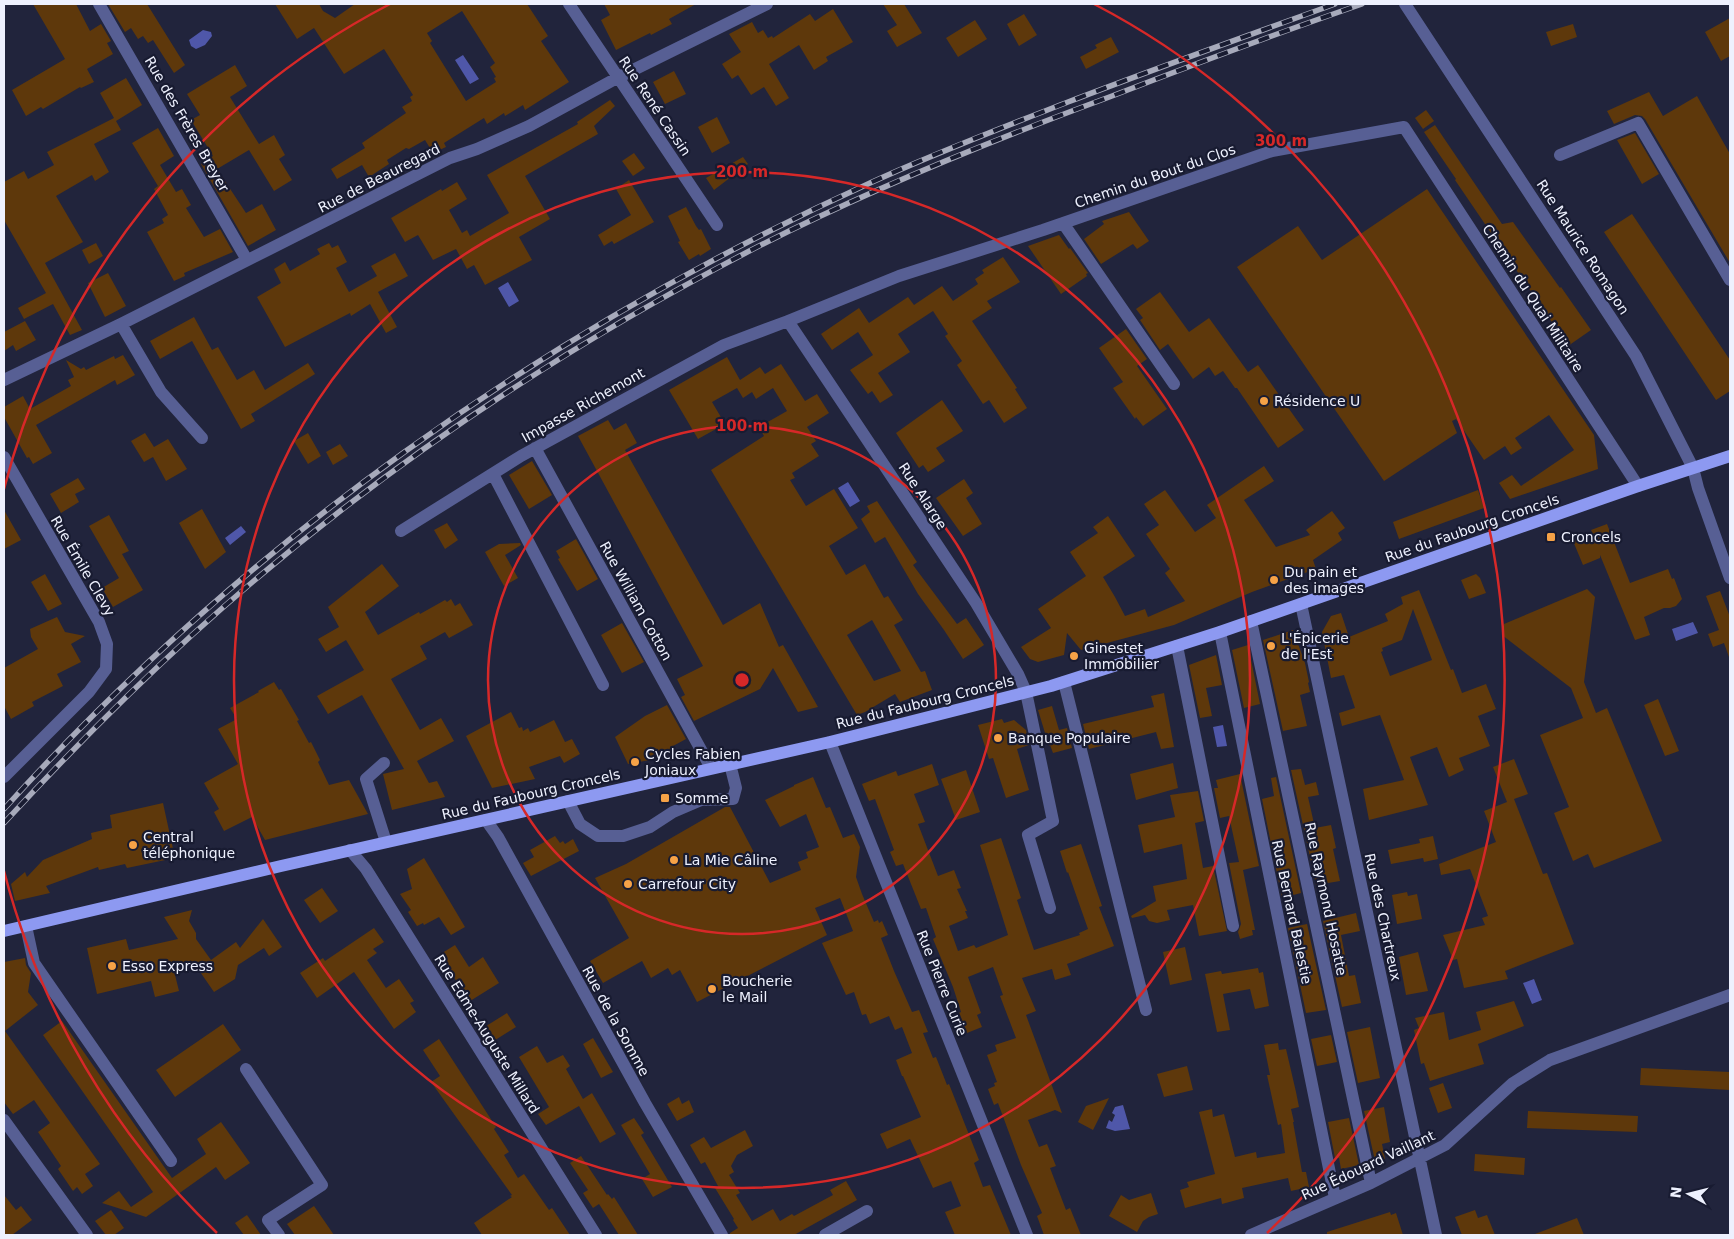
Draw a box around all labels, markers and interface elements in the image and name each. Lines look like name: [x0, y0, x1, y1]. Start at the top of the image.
street label: Rue René Cassin: [616, 53, 694, 159]
street label: Rue des Frères Breyer: [142, 54, 232, 195]
text: 300 m: [1255, 132, 1307, 150]
street label: Rue de Beauregard: [315, 140, 443, 216]
street label: Chemin du Bout du Clos: [1072, 141, 1238, 211]
text: 200 m: [716, 163, 768, 181]
street label: Rue Maurice Romagon: [1533, 177, 1633, 317]
street label: Chemin du Quai Militaire: [1479, 221, 1587, 375]
street label: Impasse Richemont: [519, 364, 648, 446]
place label: Résidence U: [1274, 393, 1360, 409]
marker: Résidence U: [1258, 395, 1270, 407]
text: 100 m: [716, 417, 768, 435]
street label: Rue Alarge: [896, 460, 950, 532]
street label: Rue du Faubourg Croncels: [1383, 491, 1561, 565]
street label: Rue Émile Clevy: [48, 513, 118, 619]
place label: Croncels: [1561, 529, 1621, 545]
marker: Croncels: [1545, 531, 1557, 543]
street label: Rue William Cotton: [597, 539, 675, 663]
place label: Du pain et des images: [1284, 564, 1364, 596]
marker: Du pain et des images: [1268, 574, 1280, 586]
place label: L'Épicerie de l'Est: [1281, 630, 1349, 662]
place label: Ginestet Immobilier: [1084, 640, 1159, 672]
marker: L'Épicerie de l'Est: [1265, 640, 1277, 652]
marker: Ginestet Immobilier: [1068, 650, 1080, 662]
centre of rings: [733, 671, 751, 689]
street label: Rue du Faubourg Croncels: [834, 672, 1016, 732]
place label: Banque Populaire: [1008, 730, 1131, 746]
marker: Banque Populaire: [992, 732, 1004, 744]
place label: Cycles Fabien Joniaux: [644, 746, 741, 778]
marker: Cycles Fabien Joniaux: [629, 756, 641, 768]
street label: Rue du Faubourg Croncels: [440, 766, 622, 822]
place label: Somme: [675, 790, 728, 806]
marker: Somme: [659, 792, 671, 804]
street label: Rue Raymond Hosatte: [1302, 821, 1350, 977]
place label: Central téléphonique: [143, 829, 235, 861]
street label: Rue Bernard Balestie: [1269, 838, 1315, 986]
marker: Central téléphonique: [127, 839, 139, 851]
place label: La Mie Câline: [684, 852, 777, 868]
street label: Rue des Chartreux: [1362, 852, 1404, 982]
marker: La Mie Câline: [668, 854, 680, 866]
place label: Carrefour City: [638, 876, 736, 892]
marker: Carrefour City: [622, 878, 634, 890]
street label: Rue Pierre Curie: [913, 928, 971, 1038]
street label: Rue Edme-Auguste Millard: [431, 952, 543, 1116]
place label: Esso Express: [122, 958, 213, 974]
marker: Esso Express: [106, 960, 118, 972]
street label: Rue de la Somme: [579, 963, 653, 1079]
place label: Boucherie le Mail: [722, 973, 793, 1005]
marker: Boucherie le Mail: [706, 983, 718, 995]
street label: Rue Édouard Vaillant: [1299, 1127, 1438, 1203]
north arrow: [1664, 1169, 1714, 1219]
text: N: [1667, 1186, 1685, 1199]

